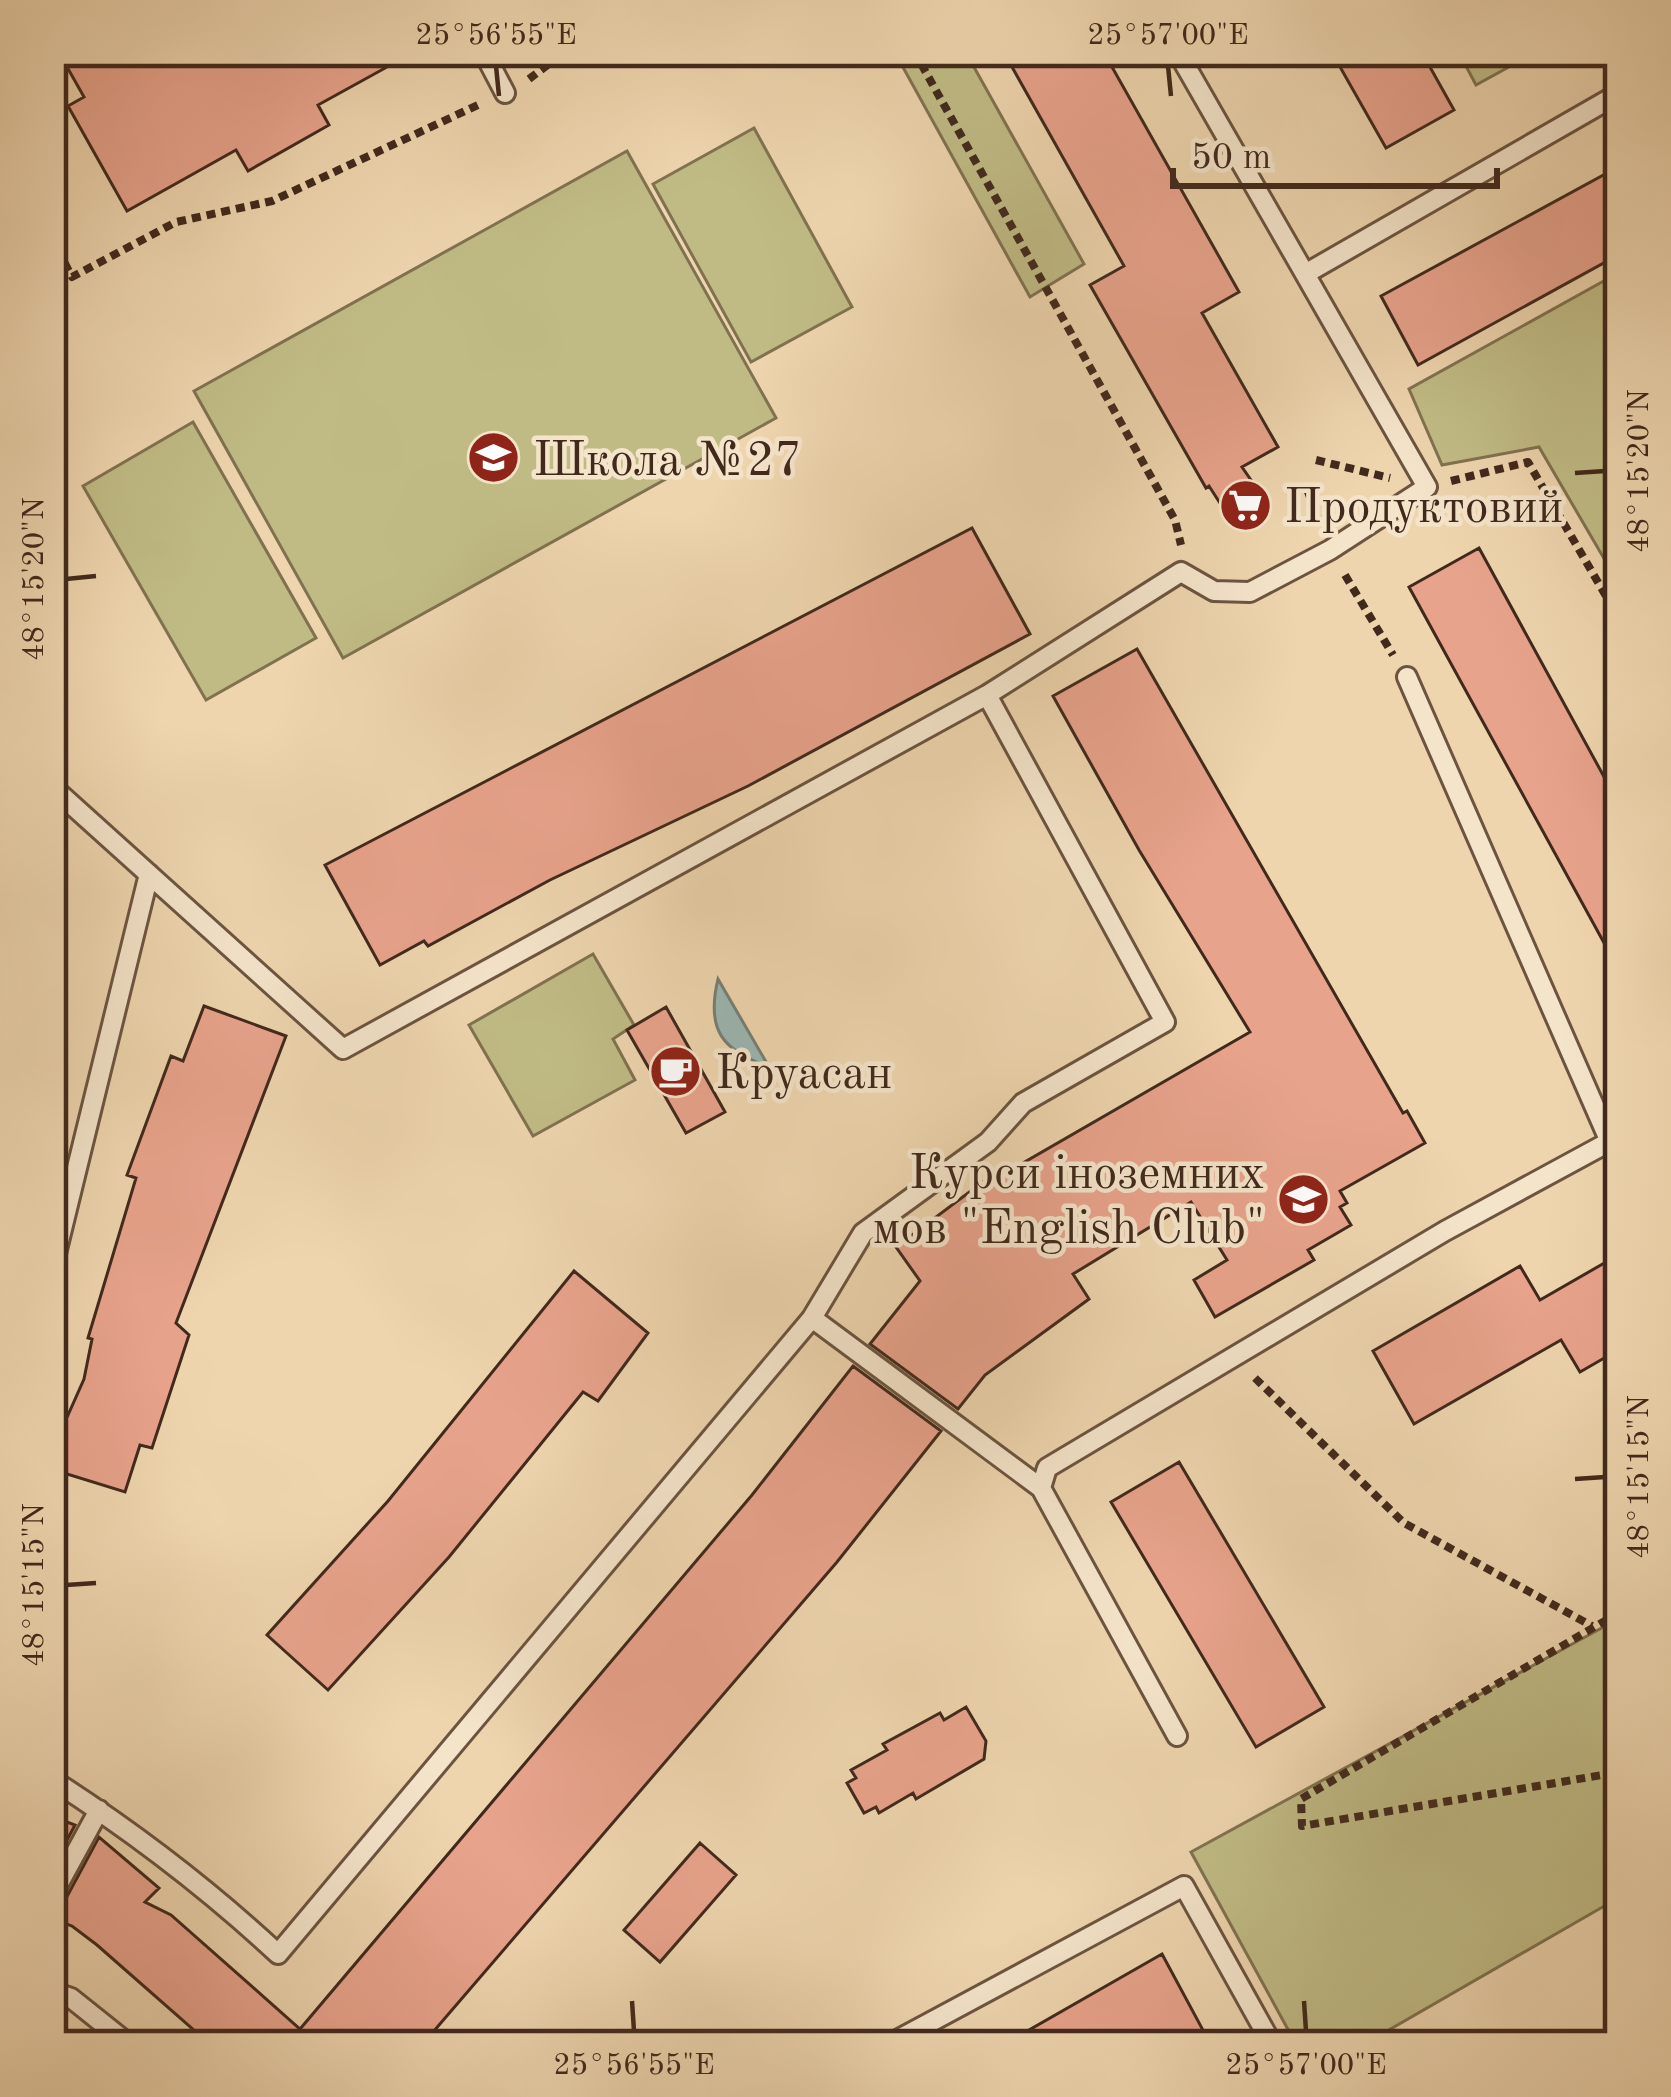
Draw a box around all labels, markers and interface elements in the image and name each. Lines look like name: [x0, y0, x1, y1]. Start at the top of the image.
text: 25°56'55"E: [415, 21, 577, 51]
text: 25°57'00"E: [1087, 21, 1249, 51]
scale bar: [1173, 114, 1497, 188]
text: 50 m: [1191, 141, 1271, 177]
text: 48°15'20"N: [1625, 389, 1655, 553]
school or university icon: Школа №27: [466, 430, 522, 486]
place label: Школа №27: [533, 438, 802, 486]
supermarket icon: Продуктовий: [1217, 477, 1273, 533]
place label: Продуктовий: [1284, 485, 1563, 533]
text: 48°15'20"N: [20, 497, 50, 661]
cafe icon: Круасан: [648, 1043, 704, 1099]
place label: Круасан: [715, 1051, 892, 1099]
place label: Курси іноземних мов "English Club": [873, 1151, 1265, 1254]
school or university icon: Курси іноземних мов "English Club": [1276, 1171, 1332, 1227]
text: 48°15'15"N: [1625, 1395, 1655, 1559]
text: 48°15'15"N: [20, 1503, 50, 1667]
text: 25°56'55"E: [553, 2051, 715, 2081]
text: 25°57'00"E: [1225, 2051, 1387, 2081]

